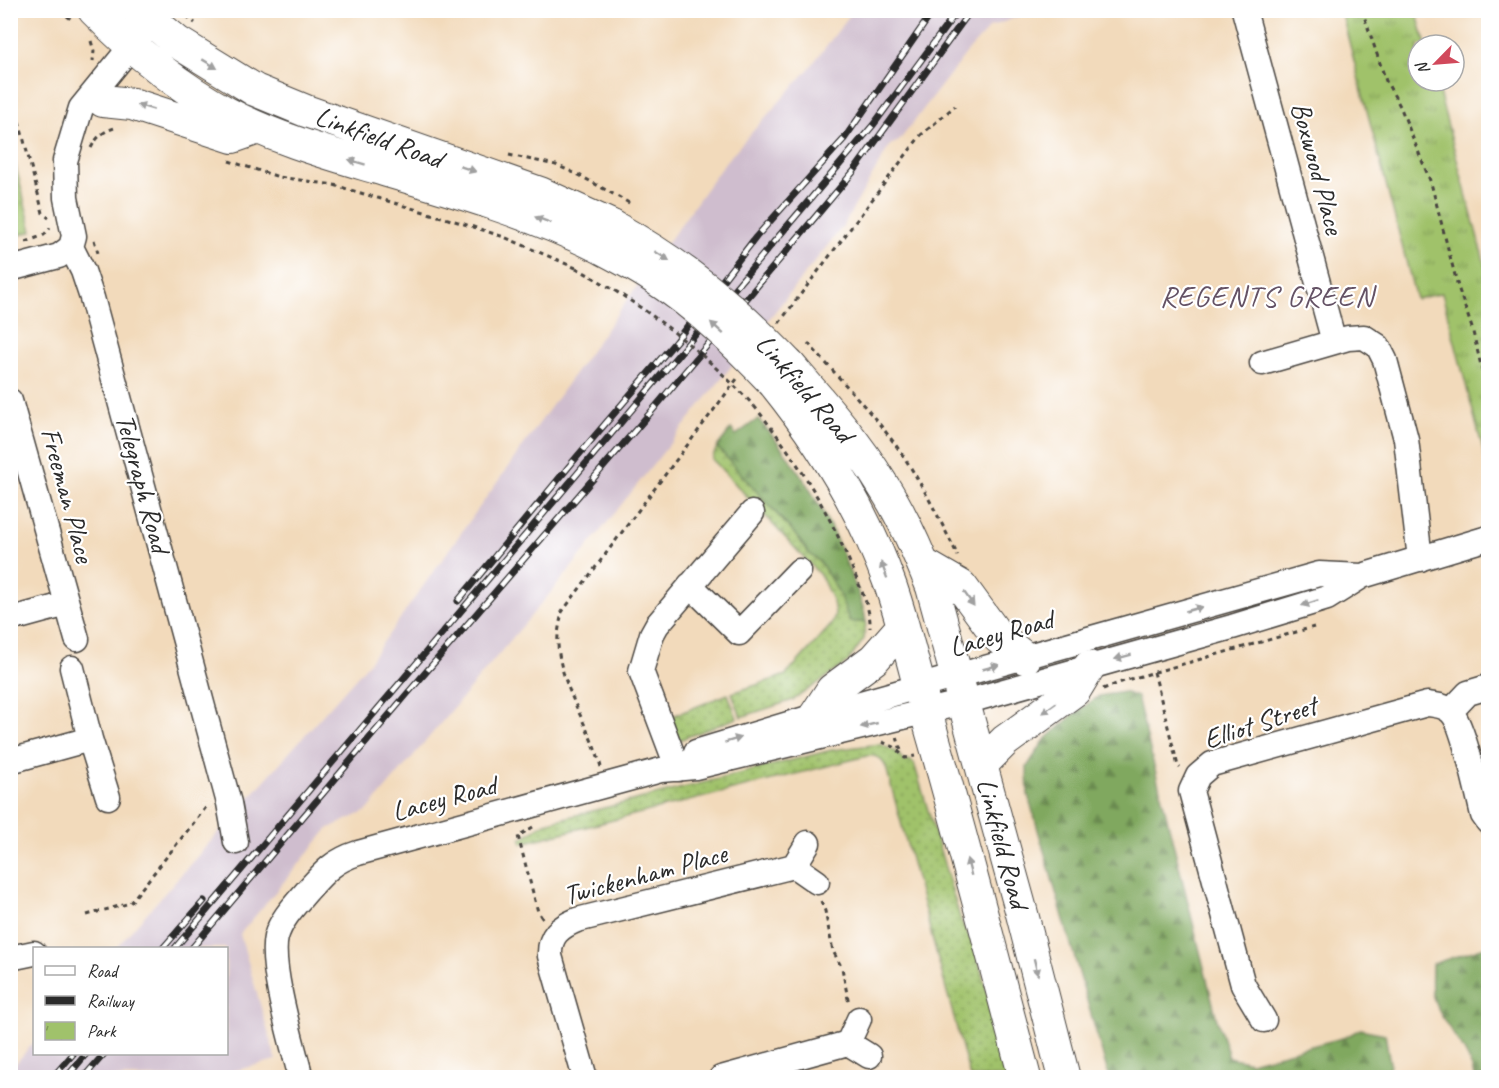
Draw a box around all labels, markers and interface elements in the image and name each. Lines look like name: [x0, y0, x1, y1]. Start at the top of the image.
north arrow: [1406, 33, 1466, 93]
text: N: [1411, 57, 1434, 78]
one-way arrow: [202, 59, 218, 70]
street label: Linkfield Road: [311, 98, 451, 177]
street label: Boxwood Place: [1284, 98, 1353, 240]
one-way arrow: [136, 102, 154, 111]
one-way arrow: [348, 157, 366, 166]
one-way arrow: [459, 164, 477, 174]
one-way arrow: [534, 215, 552, 225]
one-way arrow: [654, 250, 671, 261]
district label: REGENTS GREEN: [1160, 277, 1378, 315]
one-way arrow: [710, 322, 725, 335]
street label: Linkfield Road: [748, 326, 864, 453]
street label: Telegraph Road: [108, 410, 179, 560]
street label: Freeman Place: [33, 424, 103, 568]
one-way arrow: [879, 561, 889, 579]
one-way arrow: [963, 590, 975, 606]
one-way arrow: [1301, 599, 1319, 609]
street label: Lacey Road: [945, 600, 1061, 665]
one-way arrow: [1185, 604, 1203, 613]
one-way arrow: [1114, 653, 1132, 663]
one-way arrow: [983, 662, 1001, 671]
street label: Elliot Street: [1199, 686, 1324, 757]
one-way arrow: [1042, 702, 1057, 714]
one-way arrow: [859, 721, 878, 730]
one-way arrow: [724, 735, 742, 744]
street label: Lacey Road: [388, 766, 504, 829]
street label: Linkfield Road: [969, 774, 1038, 915]
street label: Twickenham Place: [560, 835, 732, 913]
one-way arrow: [963, 858, 973, 876]
legend: [33, 947, 228, 1055]
one-way arrow: [1031, 958, 1041, 976]
text: Road: [87, 960, 120, 982]
text: Railway: [87, 990, 135, 1012]
text: Park: [87, 1020, 117, 1042]

